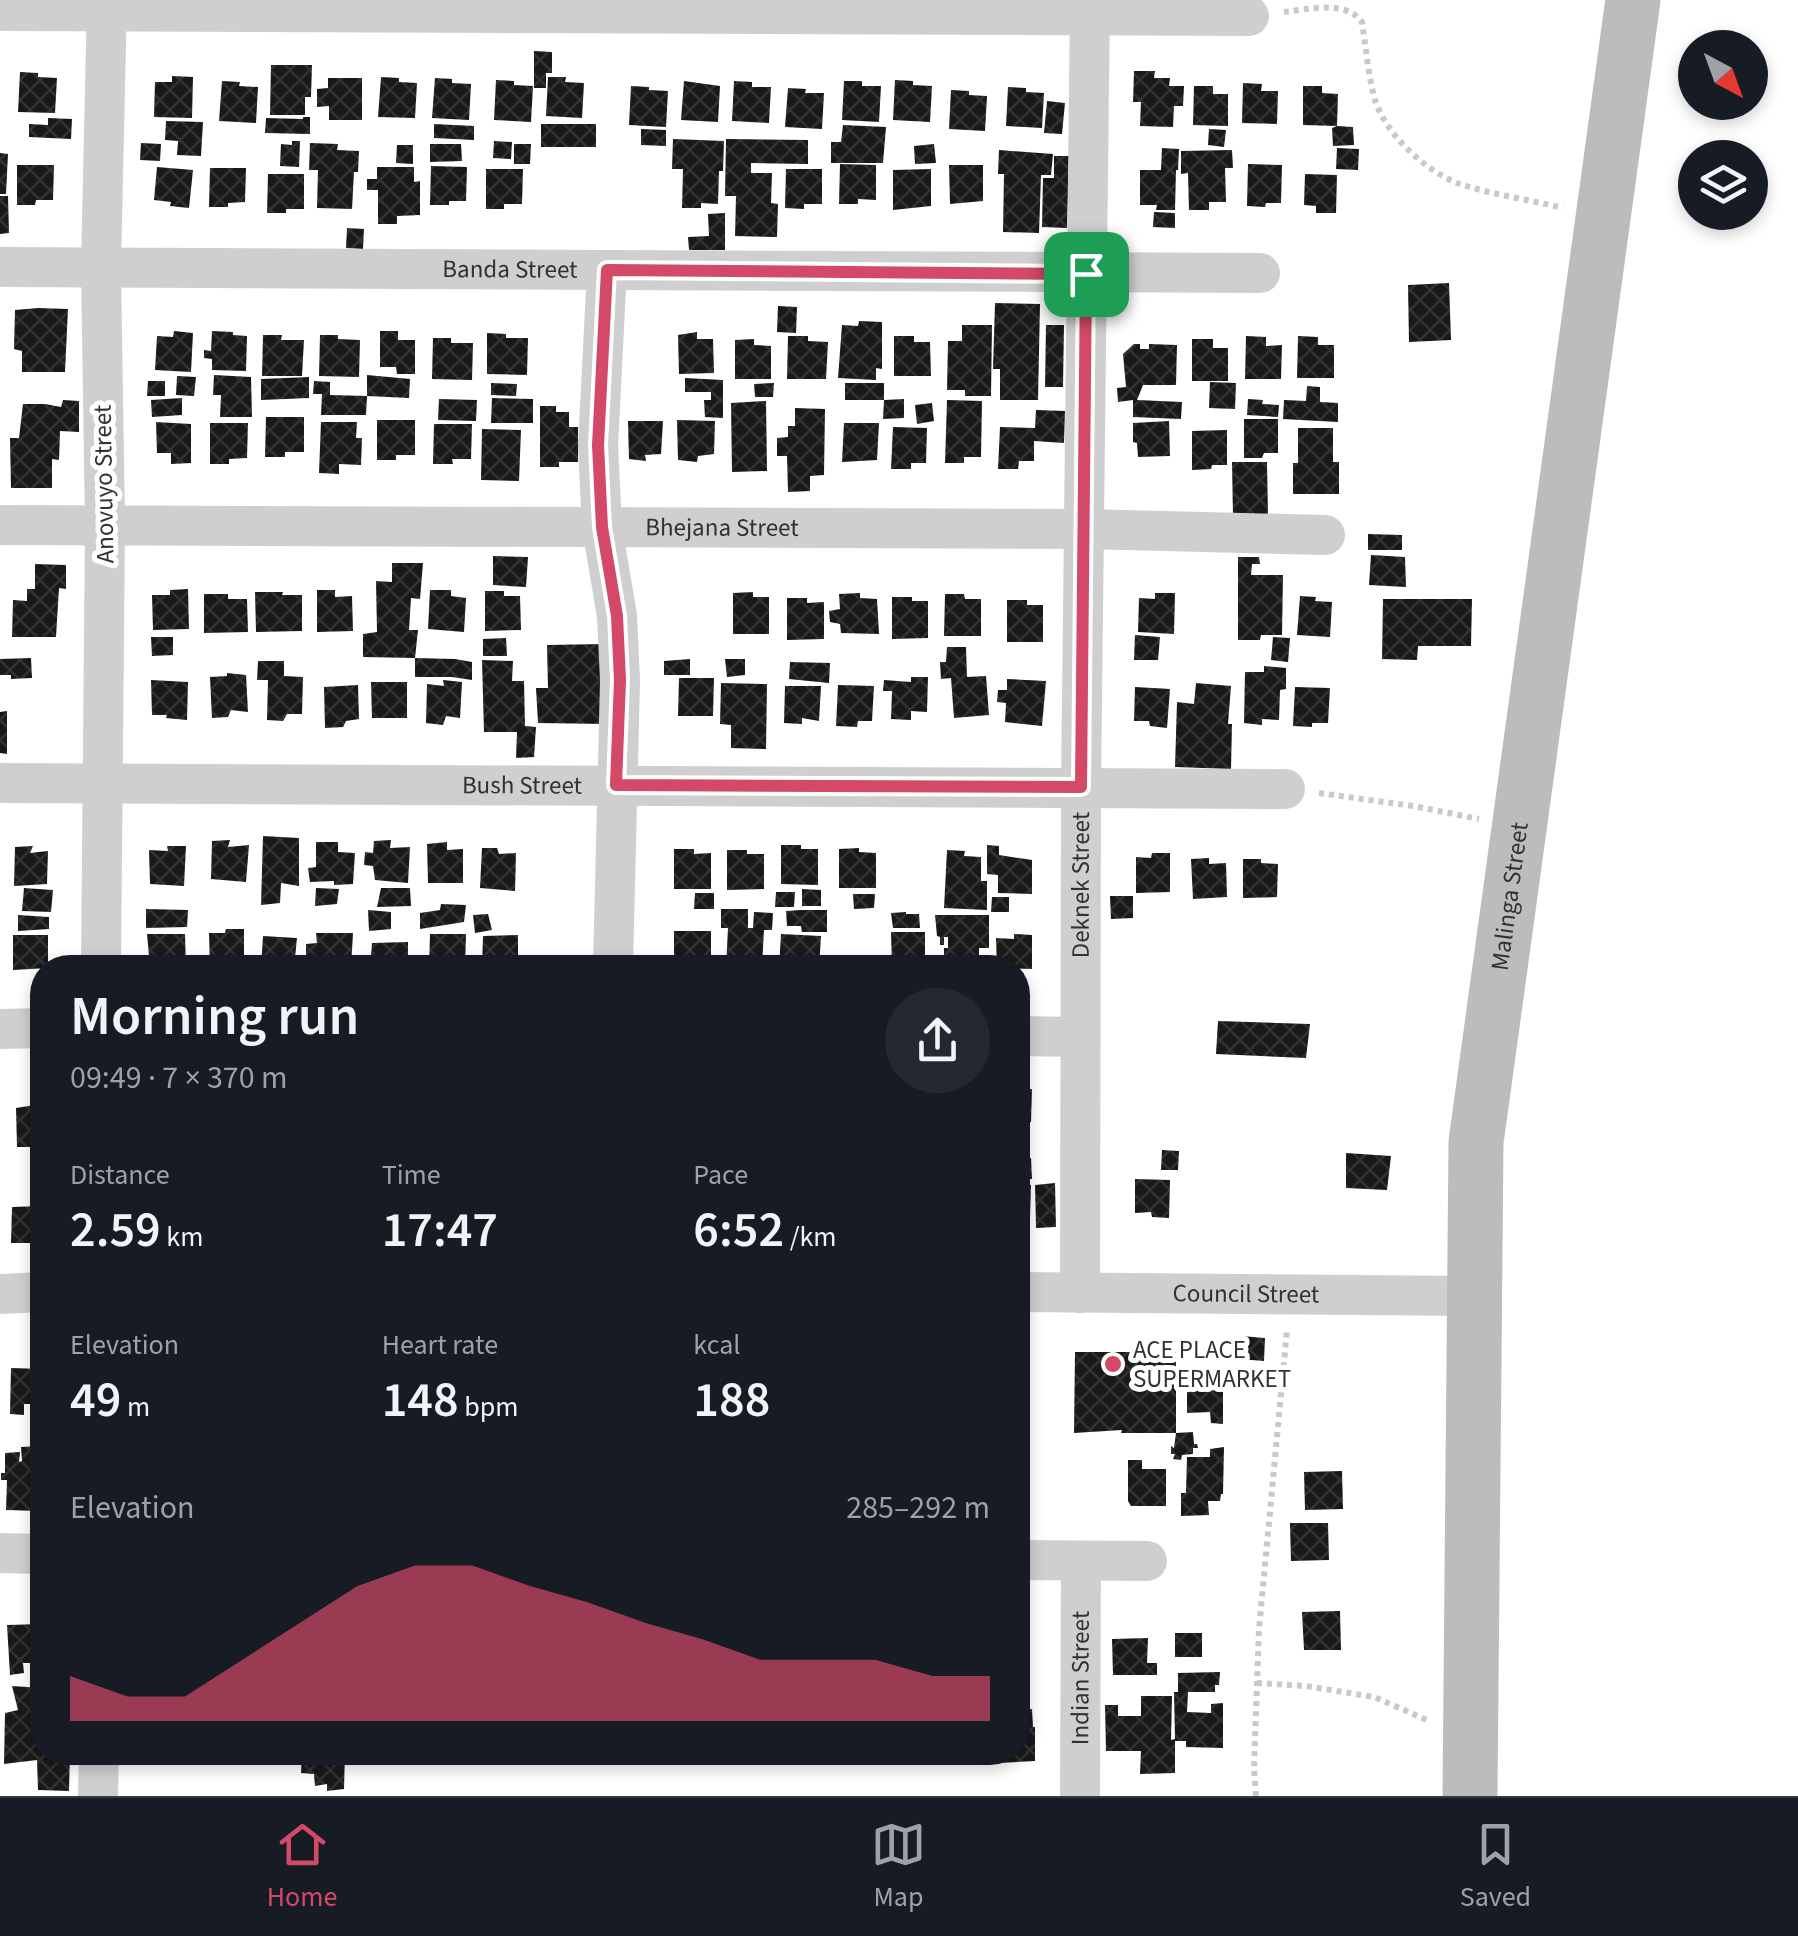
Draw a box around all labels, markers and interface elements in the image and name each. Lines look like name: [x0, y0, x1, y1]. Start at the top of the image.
north arrow: [1678, 30, 1768, 120]
map controls: [1678, 30, 1768, 230]
button: layers: [1678, 140, 1768, 230]
pin: [1044, 232, 1129, 317]
icon: arrive: [1059, 247, 1114, 302]
street label: Banda Street: [442, 251, 578, 288]
street label: Anovuyo Street: [85, 404, 123, 564]
street label: Bhejana Street: [645, 509, 799, 546]
street label: Bush Street: [462, 767, 583, 804]
street label: Deknek Street: [1063, 811, 1099, 958]
street label: Malinga Street: [1482, 819, 1538, 973]
text: Morning run: [70, 978, 359, 1056]
button: share: [885, 988, 990, 1093]
text: 09:49 · 7 × 370 m: [70, 1055, 288, 1101]
text: Distance: [70, 1155, 170, 1195]
text: Time: [382, 1155, 441, 1195]
text: Pace: [693, 1155, 748, 1195]
text: 2.59: [70, 1195, 161, 1266]
text: 17:47: [382, 1195, 498, 1266]
text: 6:52: [693, 1195, 784, 1266]
text: km: [161, 1217, 203, 1257]
text: /km: [784, 1217, 837, 1257]
street label: Council Street: [1172, 1275, 1320, 1313]
text: Elevation: [70, 1325, 179, 1365]
text: Heart rate: [382, 1325, 498, 1365]
text: kcal: [693, 1325, 740, 1365]
place label: ACE PLACE SUPERMARKET: [1133, 1332, 1291, 1397]
marker: ACE PLACE SUPERMARKET: [1102, 1353, 1124, 1375]
text: 49: [70, 1365, 121, 1436]
text: 148: [382, 1365, 459, 1436]
text: 188: [693, 1365, 770, 1436]
text: m: [121, 1387, 150, 1427]
text: bpm: [459, 1387, 518, 1427]
text: Elevation: [70, 1485, 195, 1531]
text: 285–292 m: [846, 1485, 990, 1531]
street label: Indian Street: [1062, 1610, 1099, 1745]
tab: Home: [267, 1817, 337, 1917]
tab: Map: [871, 1817, 926, 1917]
tab: Saved: [1460, 1817, 1531, 1917]

